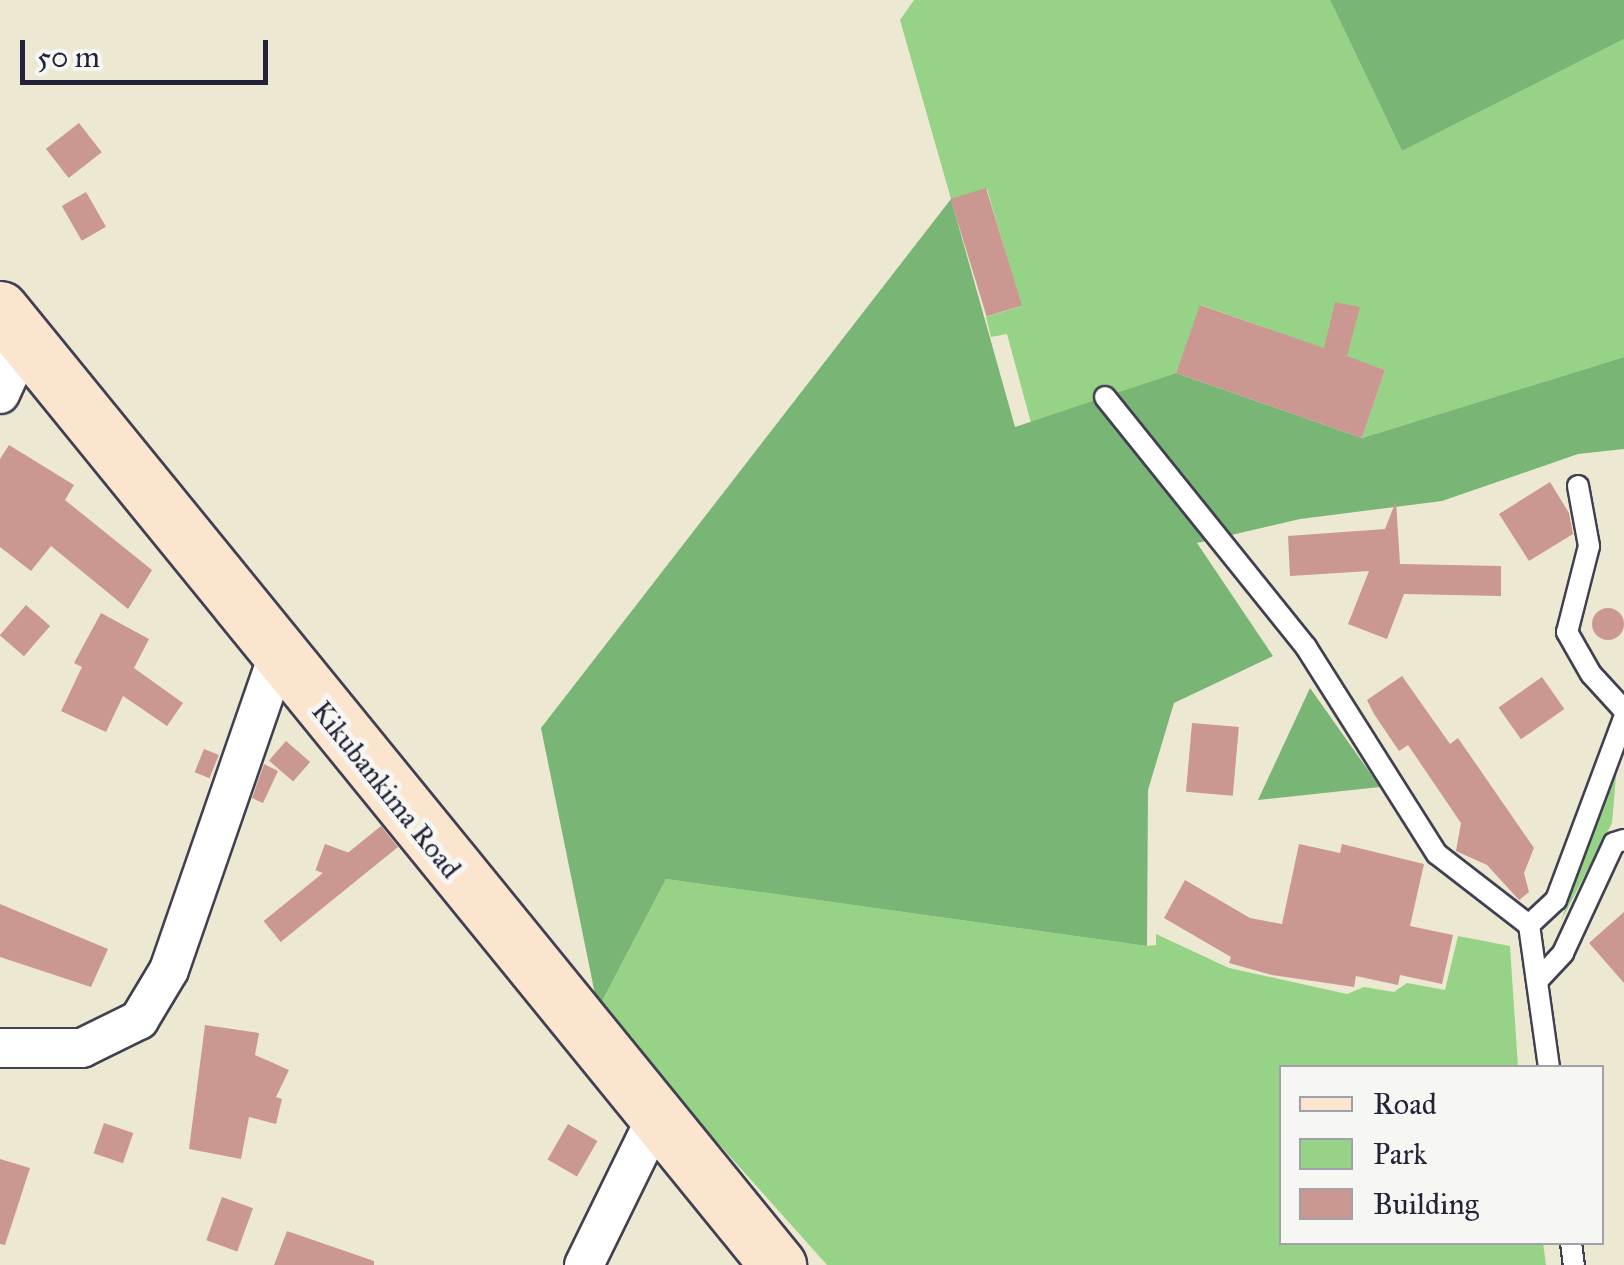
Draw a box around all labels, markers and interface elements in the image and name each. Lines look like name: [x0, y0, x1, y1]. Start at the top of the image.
scale bar: [25, 20, 272, 82]
text: 50 m: [37, 39, 100, 75]
street label: Kikubankima Road: [304, 695, 468, 885]
legend: [1279, 1065, 1604, 1245]
text: Road: [1373, 1086, 1437, 1122]
text: Park: [1373, 1136, 1427, 1172]
text: Building: [1373, 1186, 1479, 1222]

